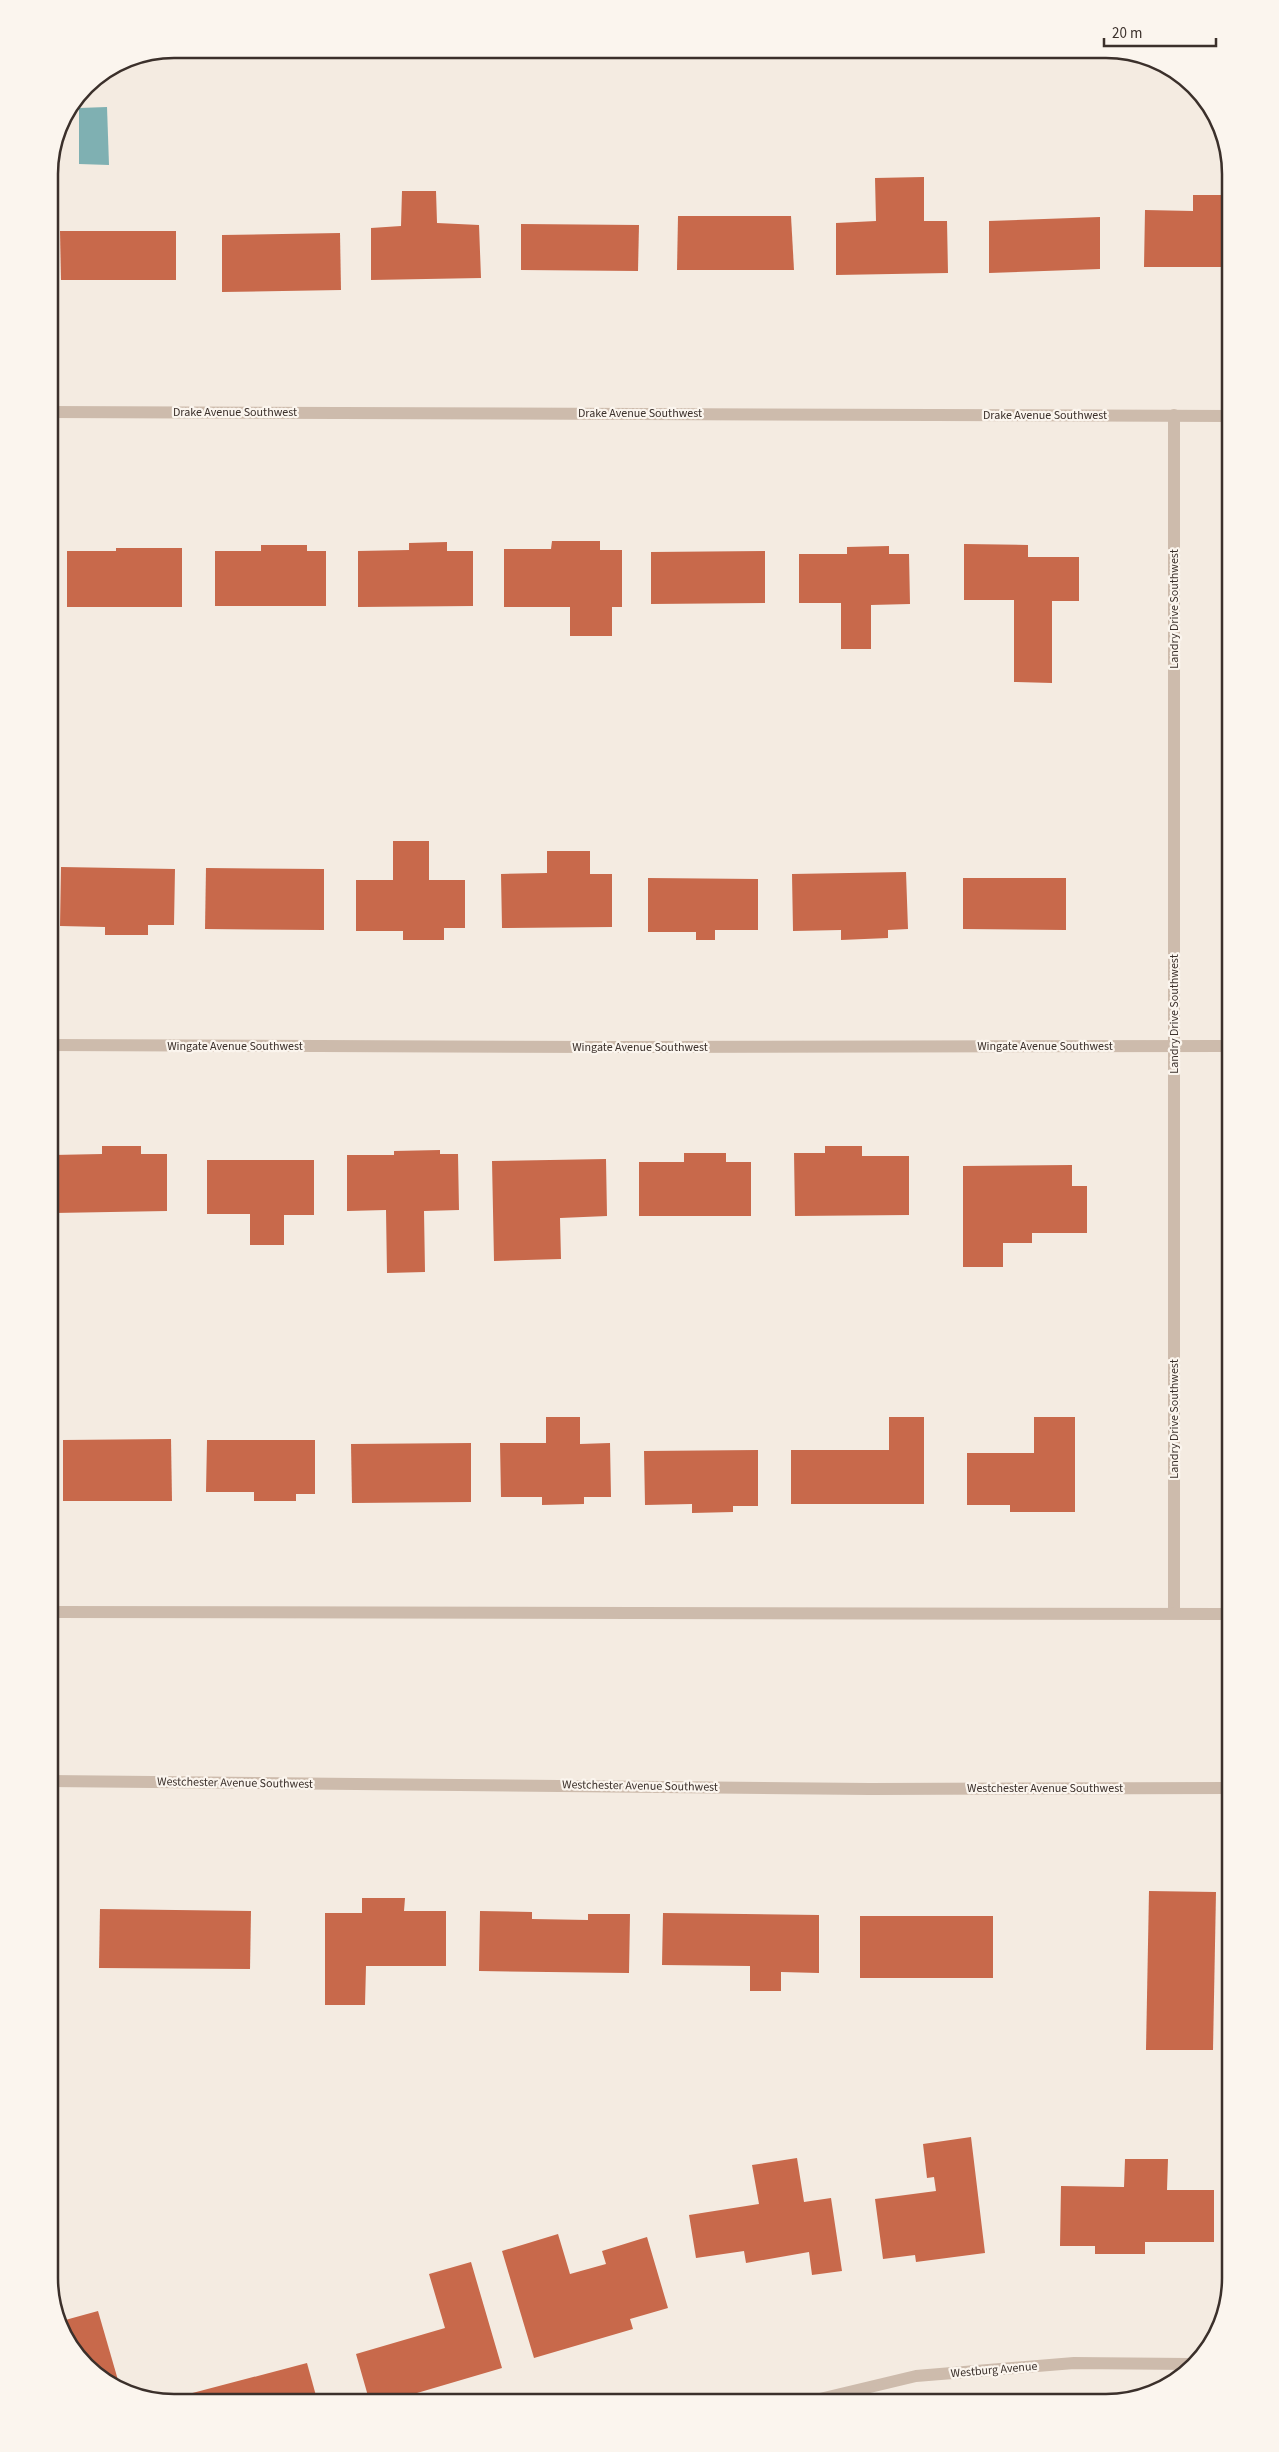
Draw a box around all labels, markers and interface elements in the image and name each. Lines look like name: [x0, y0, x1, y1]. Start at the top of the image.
scale bar: [1104, 15, 1216, 47]
text: 20 m: [1112, 23, 1142, 44]
street label: Drake Avenue Southwest: [173, 404, 297, 421]
street label: Drake Avenue Southwest: [578, 405, 702, 422]
street label: Drake Avenue Southwest: [983, 407, 1107, 424]
street label: Landry Drive Southwest: [1166, 549, 1183, 669]
street label: Landry Drive Southwest: [1166, 954, 1183, 1074]
street label: Wingate Avenue Southwest: [167, 1038, 303, 1055]
street label: Wingate Avenue Southwest: [977, 1038, 1113, 1055]
street label: Wingate Avenue Southwest: [572, 1039, 708, 1056]
street label: Landry Drive Southwest: [1166, 1359, 1183, 1479]
street label: Westchester Avenue Southwest: [157, 1773, 313, 1793]
street label: Westchester Avenue Southwest: [562, 1776, 718, 1796]
street label: Westchester Avenue Southwest: [967, 1780, 1123, 1797]
street label: Westburg Avenue: [950, 2358, 1038, 2382]

